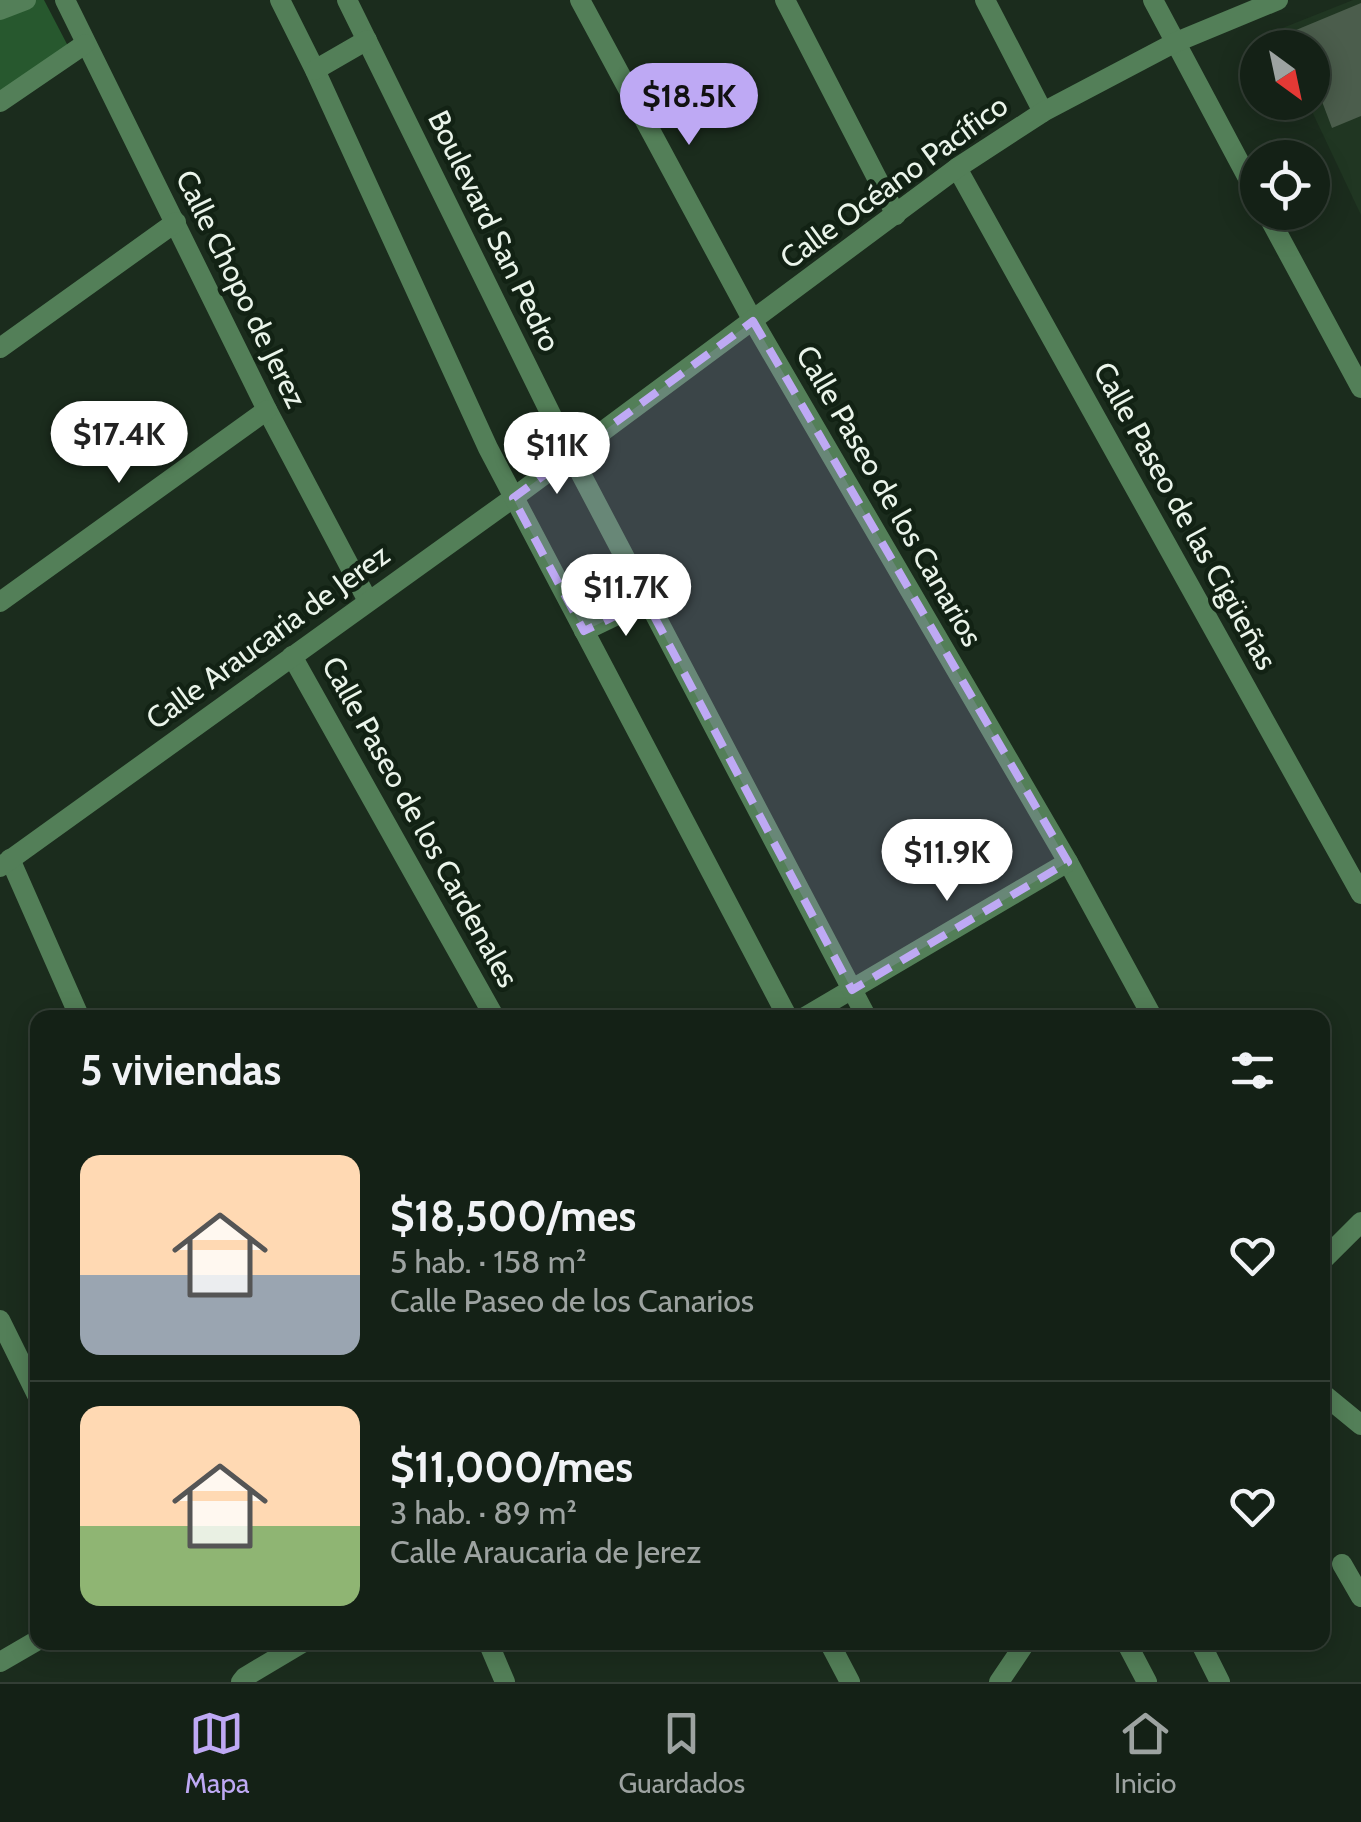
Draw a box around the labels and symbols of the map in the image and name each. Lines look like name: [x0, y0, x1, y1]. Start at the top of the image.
north arrow: [1240, 30, 1330, 120]
pin: $18.5K: [608, 63, 770, 148]
street label: Calle Océano Pacífico: [773, 87, 1015, 277]
street label: Boulevard San Pedro: [420, 104, 569, 357]
street label: Calle Chopo de Jerez: [168, 164, 315, 414]
street label: Calle Paseo de los Canarios: [788, 339, 991, 653]
street label: Calle Paseo de las Cigüeñas: [1085, 355, 1285, 676]
pin: $17.4K: [38, 401, 200, 486]
pin: $11K: [498, 412, 616, 497]
street label: Calle Araucaria de Jerez: [139, 536, 397, 737]
pin: $11.7K: [545, 554, 707, 639]
street label: Calle Paseo de los Cardenales: [314, 650, 527, 994]
pin: $11.9K: [866, 819, 1028, 904]

